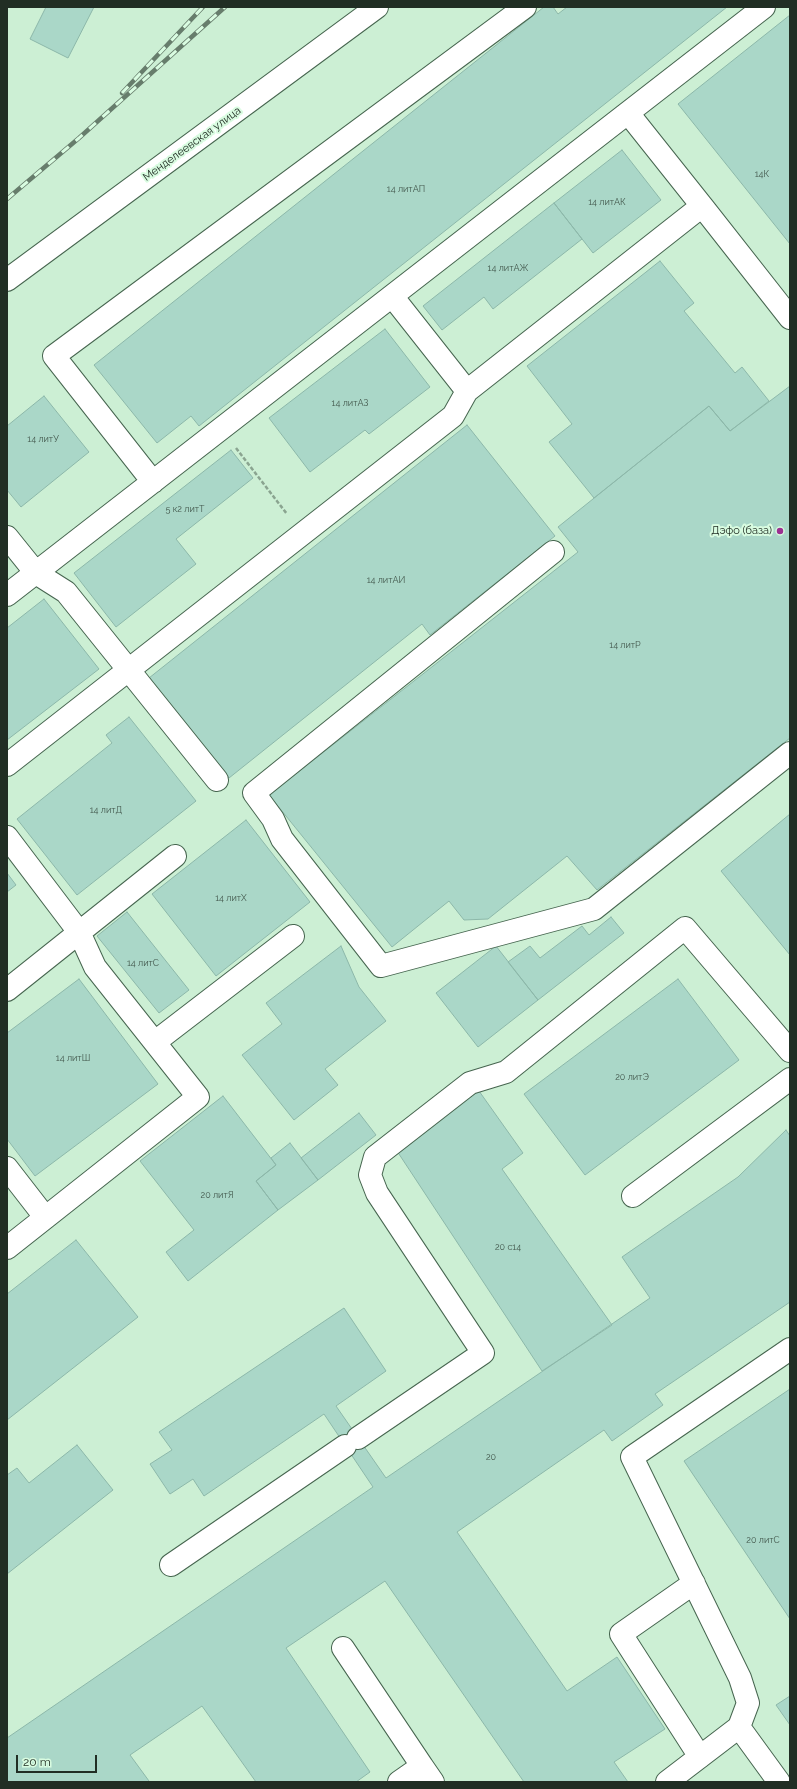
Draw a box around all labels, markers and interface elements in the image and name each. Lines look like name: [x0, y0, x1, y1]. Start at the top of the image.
street label: Менделеевская улица: [141, 104, 243, 184]
house number: 14К: [755, 169, 769, 179]
house number: 14 литАП: [387, 184, 425, 194]
house number: 14 литАК: [588, 197, 626, 207]
house number: 14 литАЖ: [488, 263, 528, 273]
house number: 14 литАЗ: [332, 398, 368, 408]
house number: 14 литУ: [27, 434, 59, 444]
house number: 5 к2 литТ: [165, 504, 205, 514]
place label: Дэфо (база): [711, 524, 772, 538]
marker: Дэфо (база): [775, 526, 785, 536]
house number: 14 литАИ: [367, 575, 405, 585]
house number: 14 литР: [609, 640, 641, 650]
house number: 14 литД: [90, 805, 122, 815]
house number: 14 литХ: [215, 893, 247, 903]
house number: 14 литС: [127, 958, 159, 968]
house number: 14 литШ: [56, 1053, 90, 1063]
house number: 20 литЭ: [615, 1072, 649, 1082]
house number: 20 литЯ: [201, 1190, 233, 1200]
house number: 20 с14: [495, 1242, 521, 1252]
house number: 20: [486, 1452, 496, 1462]
house number: 20 литС: [746, 1535, 780, 1545]
scale bar: [18, 1747, 99, 1773]
text: 20 m: [23, 1755, 51, 1769]

